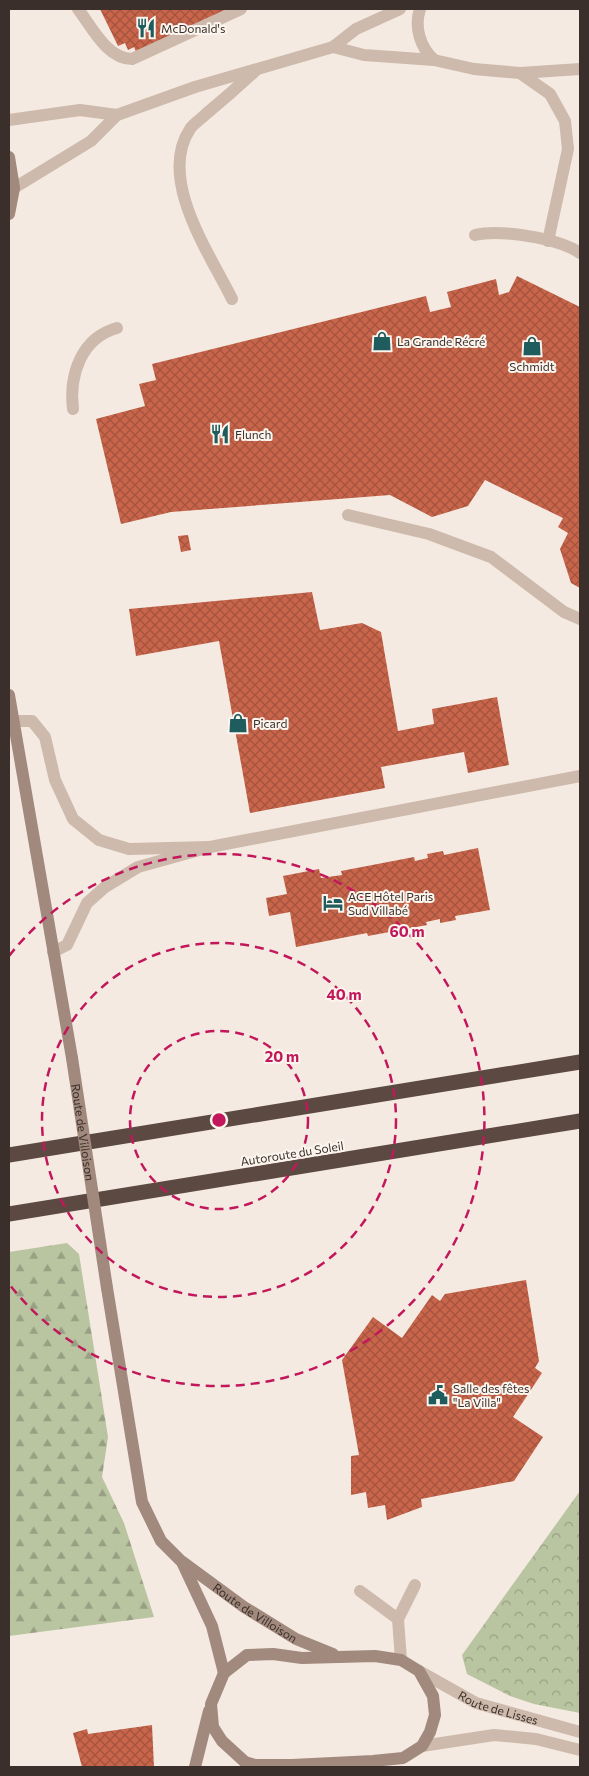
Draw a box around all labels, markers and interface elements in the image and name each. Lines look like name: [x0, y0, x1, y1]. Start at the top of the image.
restaurant icon: McDonald's: [135, 17, 157, 39]
place label: McDonald's: [161, 21, 225, 35]
shop icon: La Grande Récré: [371, 330, 393, 352]
place label: La Grande Récré: [397, 334, 485, 348]
shop icon: Schmidt: [521, 335, 543, 357]
place label: Schmidt: [509, 359, 555, 373]
restaurant icon: Flunch: [209, 423, 231, 445]
place label: Flunch: [235, 427, 271, 441]
shop icon: Picard: [227, 712, 249, 734]
place label: Picard: [253, 716, 287, 730]
place label: ACE Hôtel Paris Sud Villabé: [348, 889, 433, 917]
hotel icon: ACE Hôtel Paris Sud Villabé: [322, 892, 344, 914]
text: 60 m: [389, 922, 425, 940]
text: 40 m: [326, 985, 362, 1003]
text: 20 m: [265, 1047, 299, 1065]
street label: Route de Villoison: [69, 1083, 98, 1182]
centre of rings: [210, 1111, 228, 1129]
street label: Autoroute du Soleil: [239, 1138, 345, 1168]
place label: Salle des fêtes "La Villa": [453, 1381, 529, 1409]
public building icon: Salle des fêtes "La Villa": [427, 1384, 449, 1406]
street label: Route de Villoison: [210, 1580, 300, 1645]
street label: Route de Lisses: [456, 1688, 540, 1727]

